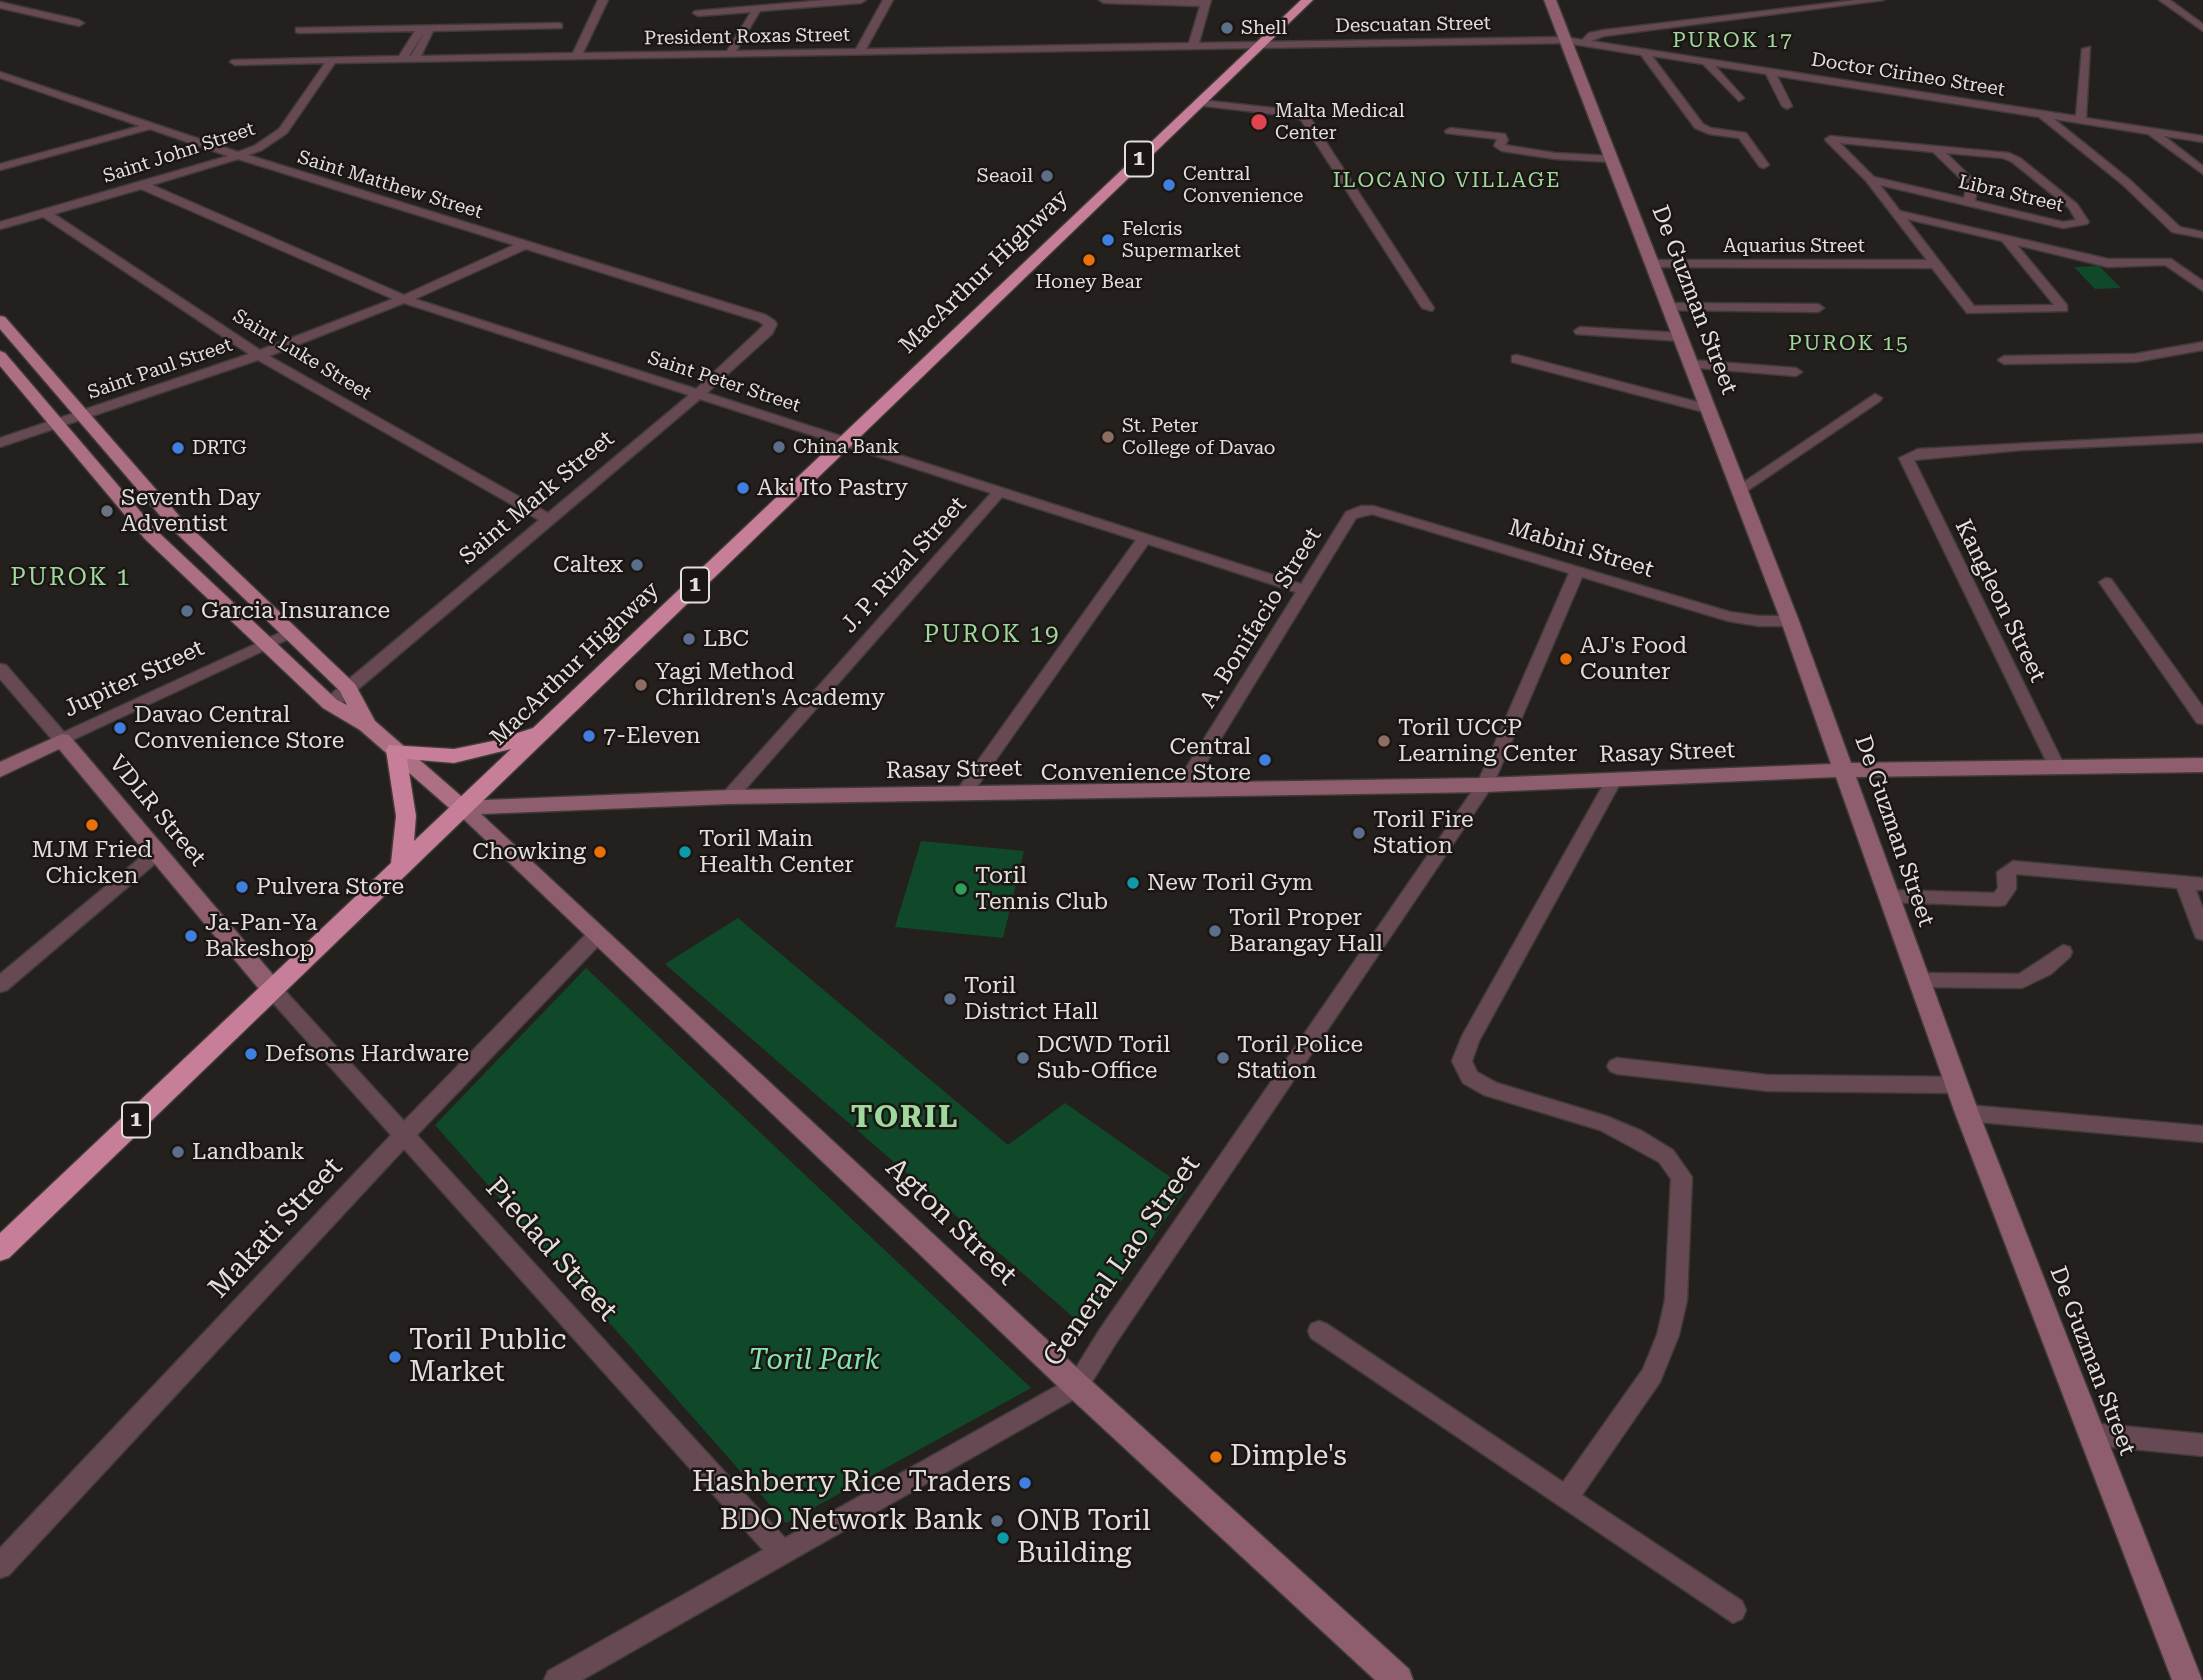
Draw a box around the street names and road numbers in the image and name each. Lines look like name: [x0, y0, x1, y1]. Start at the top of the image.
street label: Descuatan Street: [1335, 12, 1491, 38]
street label: President Roxas Street: [644, 24, 850, 50]
street label: Doctor Cirineo Street: [1810, 48, 2006, 102]
street label: Saint John Street: [100, 118, 258, 188]
road number: 1: [1125, 142, 1153, 176]
street label: Saint Matthew Street: [295, 146, 485, 224]
street label: Libra Street: [1956, 171, 2066, 217]
street label: MacArthur Highway: [894, 184, 1074, 360]
street label: De Guzman Street: [1645, 202, 1743, 398]
street label: Aquarius Street: [1723, 235, 1865, 257]
street label: Saint Luke Street: [229, 305, 375, 405]
street label: Saint Paul Street: [85, 334, 235, 404]
street label: Saint Peter Street: [645, 347, 803, 417]
street label: Saint Mark Street: [454, 425, 620, 571]
street label: J. P. Rizal Street: [836, 491, 972, 639]
street label: Mabini Street: [1505, 514, 1657, 584]
street label: Kangleon Street: [1949, 515, 2051, 687]
street label: A. Bonifacio Street: [1194, 523, 1328, 713]
road number: 1: [681, 568, 709, 602]
street label: MacArthur Highway: [485, 576, 665, 752]
street label: Jupiter Street: [59, 634, 209, 724]
street label: De Guzman Street: [1848, 732, 1940, 930]
street label: Rasay Street: [1598, 737, 1736, 769]
street label: VDLR Street: [103, 750, 211, 872]
street label: Rasay Street: [886, 755, 1022, 785]
road number: 1: [122, 1102, 150, 1138]
street label: General Lao Street: [1036, 1149, 1208, 1373]
street label: Makati Street: [202, 1151, 350, 1305]
street label: Agton Street: [879, 1151, 1023, 1293]
street label: Piedad Street: [478, 1172, 624, 1328]
street label: De Guzman Street: [2043, 1263, 2141, 1459]

